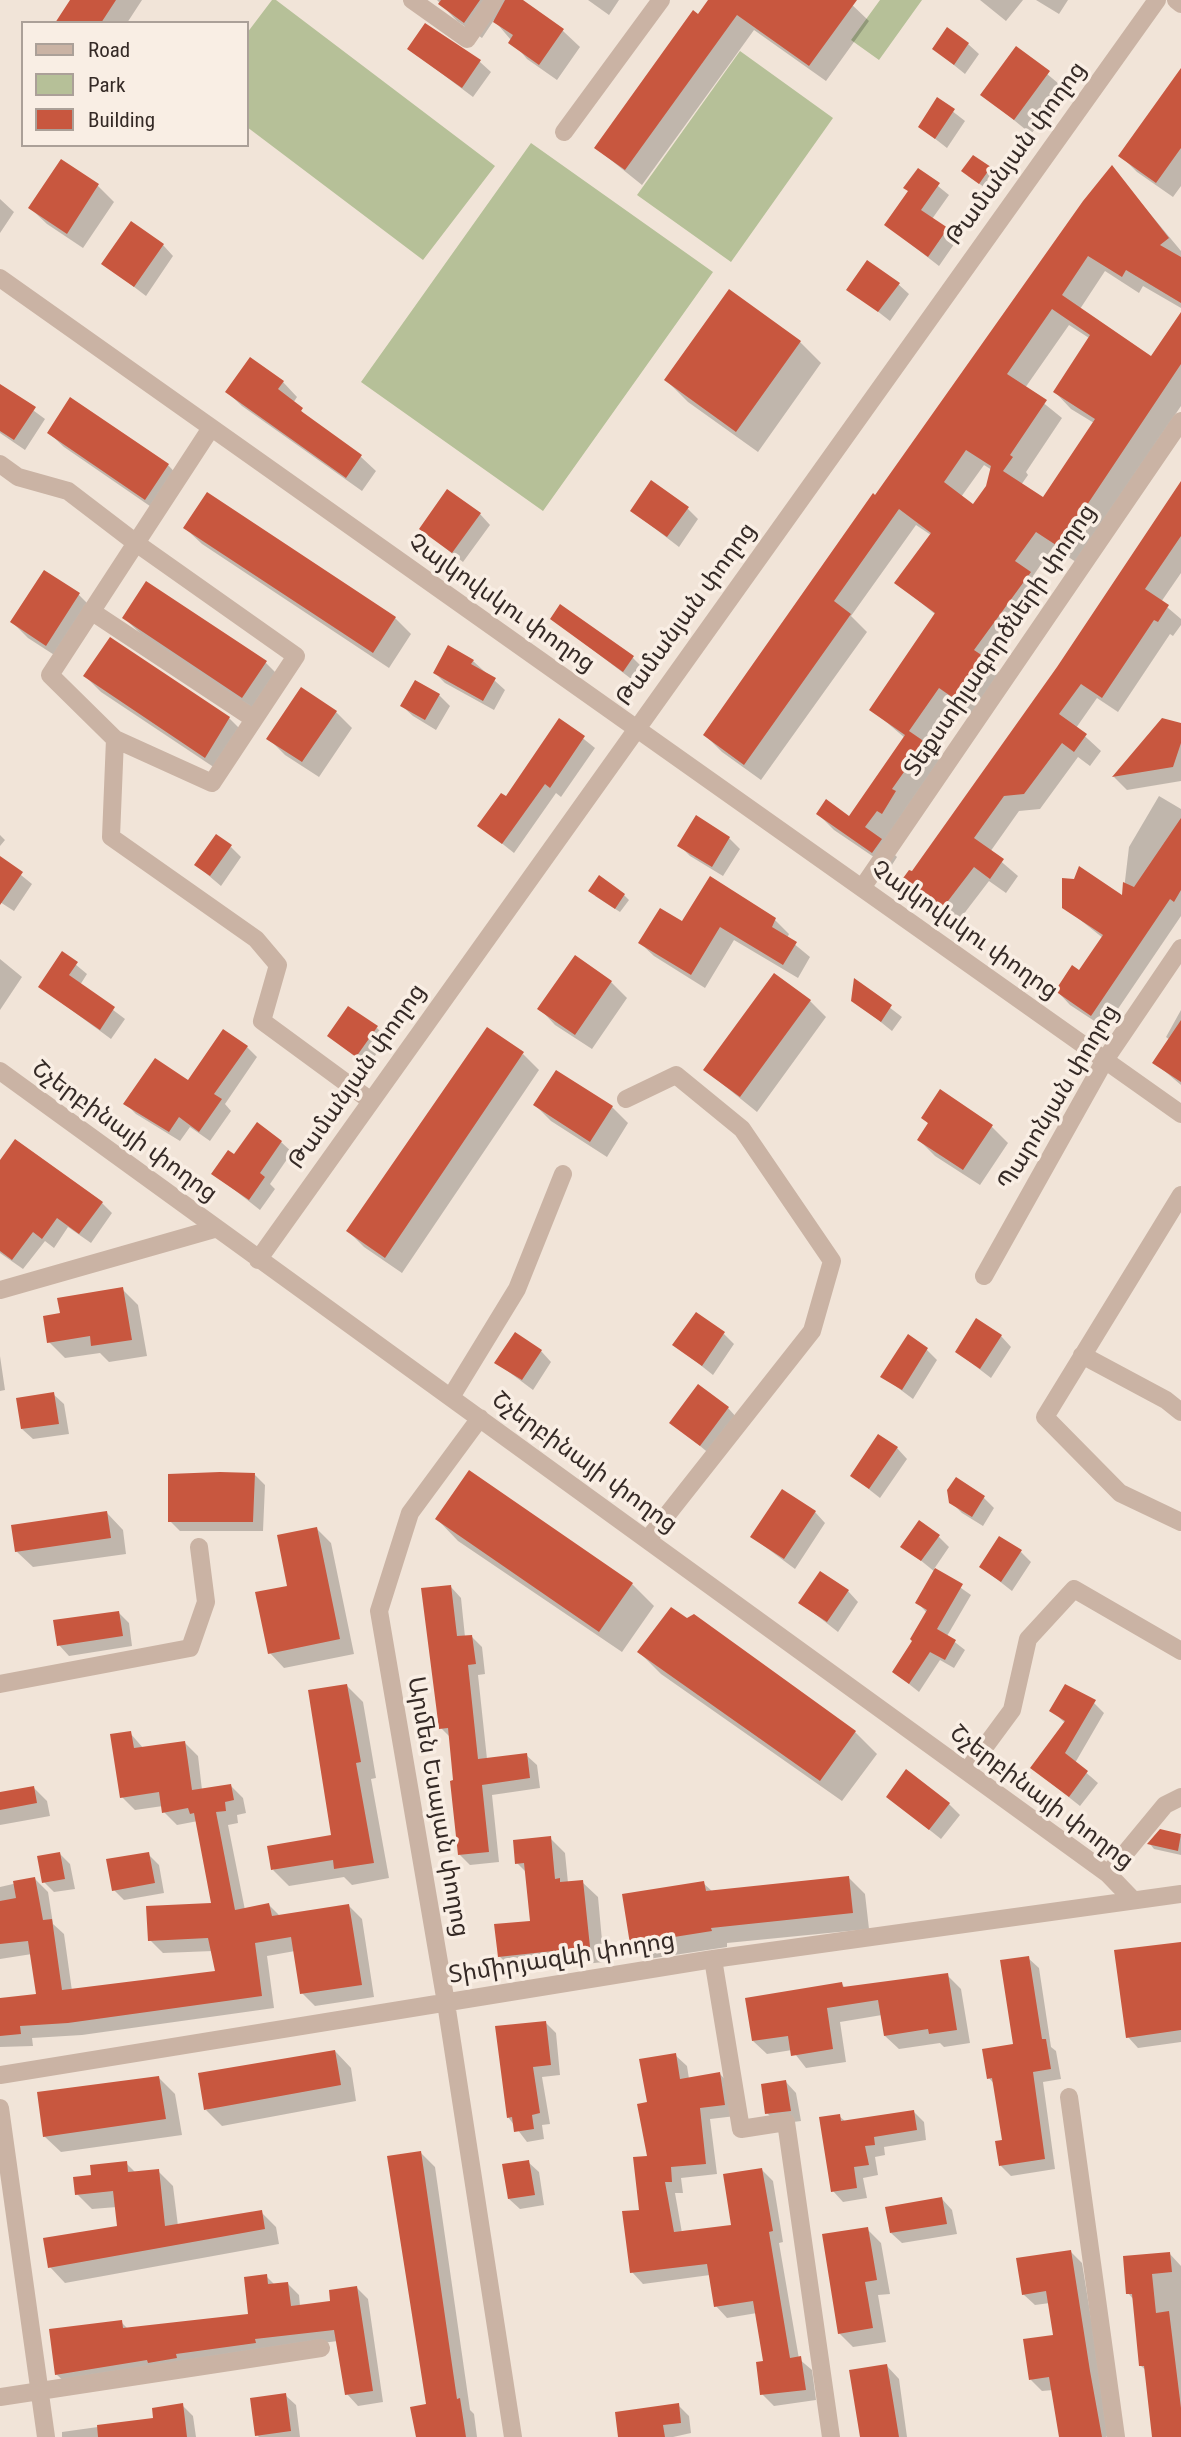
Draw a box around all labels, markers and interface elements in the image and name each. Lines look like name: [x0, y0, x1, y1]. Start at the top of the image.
legend: [21, 21, 248, 147]
text: Road: [88, 38, 130, 62]
street label: Թամանյան փողոց: [941, 57, 1093, 251]
text: Park: [88, 73, 125, 97]
text: Building: [88, 108, 155, 132]
street label: Տեքստիլագործների փողոց: [899, 499, 1103, 783]
street label: Թամանյան փողոց: [611, 518, 763, 712]
street label: Չայկովսկու փողոց: [402, 529, 600, 679]
street label: Չայկովսկու փողոց: [865, 856, 1063, 1006]
street label: Թամանյան փողոց: [283, 979, 433, 1175]
street label: Պարոնյան փողոց: [992, 1000, 1126, 1196]
street label: Շչերբինայի փողոց: [26, 1055, 222, 1209]
street label: Շչերբինայի փողոց: [486, 1386, 682, 1540]
street label: Արմեն Եսայան փողոց: [400, 1675, 474, 1939]
street label: Շչերբինայի փողոց: [943, 1720, 1139, 1876]
street label: Տիմիրյազևի փողոց: [447, 1927, 677, 1991]

